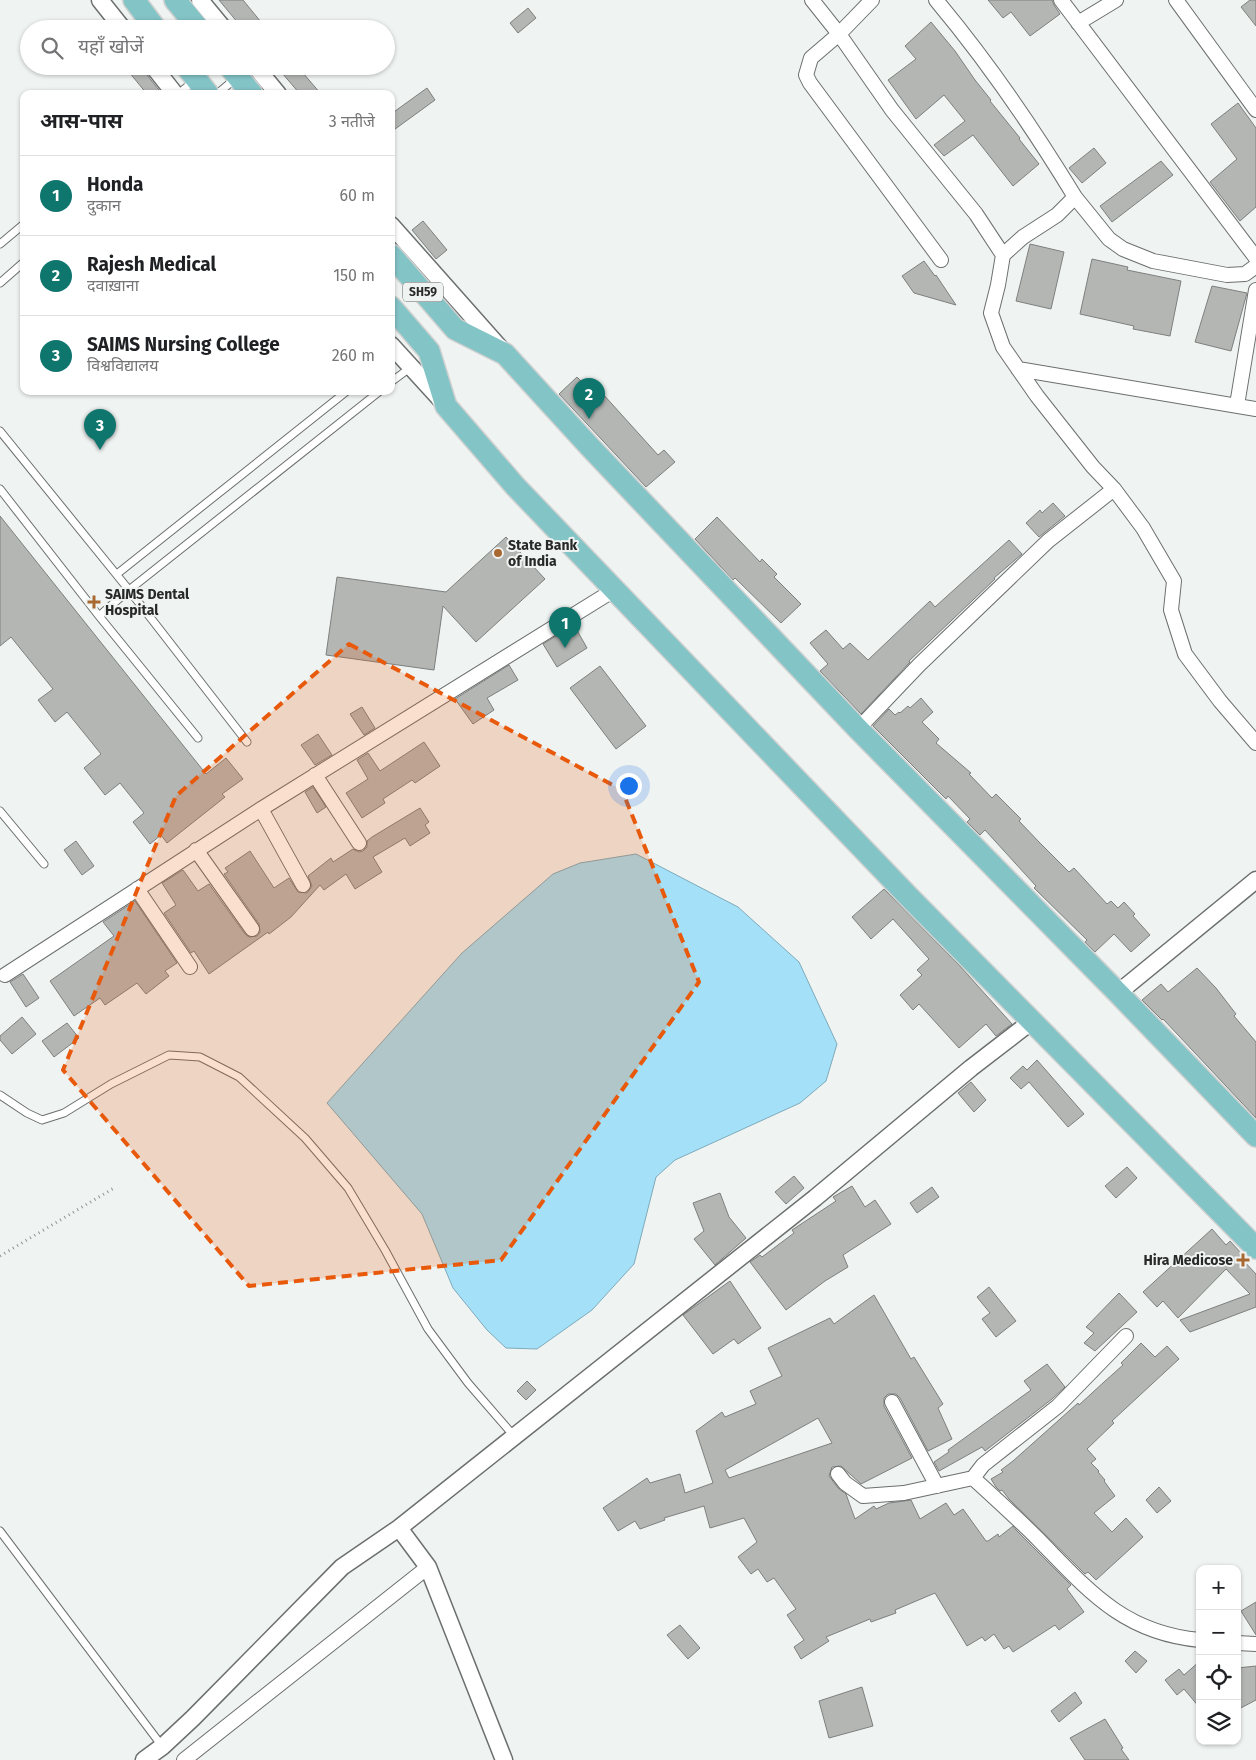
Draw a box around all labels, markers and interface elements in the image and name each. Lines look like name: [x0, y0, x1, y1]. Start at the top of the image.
search box: [20, 20, 395, 75]
icon: search: [38, 34, 66, 62]
text: यहाँ खोजें: [78, 35, 144, 58]
text: आस-पास: [40, 108, 123, 134]
text: 3 नतीजे: [329, 112, 375, 131]
text: Honda: [87, 173, 144, 196]
text: 1: [52, 186, 60, 205]
text: 60 m: [340, 186, 375, 205]
text: दुकान: [87, 196, 121, 215]
text: Rajesh Medical: [87, 253, 216, 276]
text: 2: [52, 266, 60, 285]
text: 150 m: [333, 266, 375, 285]
text: दवाख़ाना: [87, 276, 139, 295]
road number: SH59: [403, 282, 443, 302]
text: SAIMS Nursing College: [87, 333, 280, 356]
text: 3: [52, 346, 60, 365]
text: 260 m: [332, 346, 375, 365]
text: विश्वविद्यालय: [87, 356, 158, 375]
pin: 2: [573, 378, 605, 419]
pin: 3: [84, 409, 116, 450]
place label: State Bank of India: [508, 537, 578, 570]
marker: State Bank of India: [492, 547, 504, 559]
place label: SAIMS Dental Hospital: [105, 586, 190, 619]
marker: SAIMS Dental Hospital: [87, 595, 101, 609]
pin: 1: [549, 607, 581, 648]
your location: [616, 773, 642, 799]
place label: Hira Medicose: [1143, 1252, 1233, 1269]
marker: Hira Medicose: [1237, 1254, 1249, 1266]
map controls: [1196, 1565, 1241, 1745]
button: +: [1196, 1565, 1241, 1610]
button: −: [1196, 1610, 1241, 1655]
button: locate: [1196, 1655, 1241, 1700]
button: layers: [1196, 1700, 1241, 1745]

